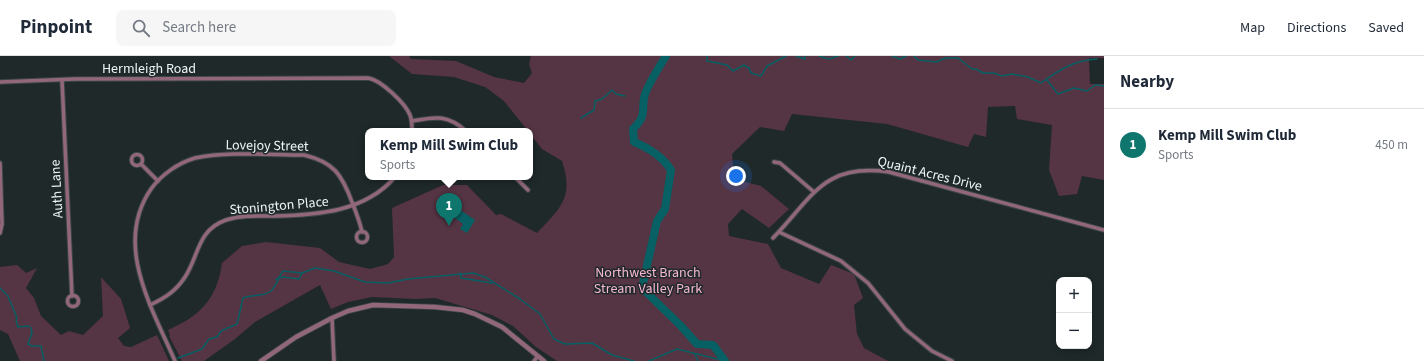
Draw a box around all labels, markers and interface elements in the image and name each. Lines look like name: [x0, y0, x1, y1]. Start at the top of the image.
search box: [116, 10, 396, 46]
text: Pinpoint: [20, 14, 92, 41]
icon: search: [130, 17, 152, 39]
text: Search here: [162, 17, 236, 38]
text: Map: [1240, 18, 1265, 38]
text: Directions: [1287, 18, 1346, 38]
text: Saved: [1368, 18, 1404, 38]
street label: Hermleigh Road: [102, 59, 196, 79]
text: Nearby: [1120, 70, 1174, 94]
text: Kemp Mill Swim Club: [1158, 125, 1296, 146]
popup: [365, 128, 533, 180]
street label: Lovejoy Street: [225, 135, 309, 157]
text: Kemp Mill Swim Club: [380, 135, 518, 156]
text: 1: [1130, 136, 1136, 154]
text: 450 m: [1375, 136, 1408, 154]
text: Sports: [1158, 146, 1193, 164]
street label: Quaint Acres Drive: [875, 151, 984, 197]
text: Sports: [380, 156, 415, 174]
street label: Auth Lane: [45, 159, 69, 219]
your location: [726, 166, 746, 186]
street label: Stonington Place: [229, 192, 329, 220]
pin: 1: [436, 193, 462, 226]
park label: Northwest Branch Stream Valley Park: [594, 263, 702, 299]
map controls: [1056, 277, 1092, 349]
button: +: [1056, 277, 1092, 313]
button: −: [1056, 313, 1092, 349]

